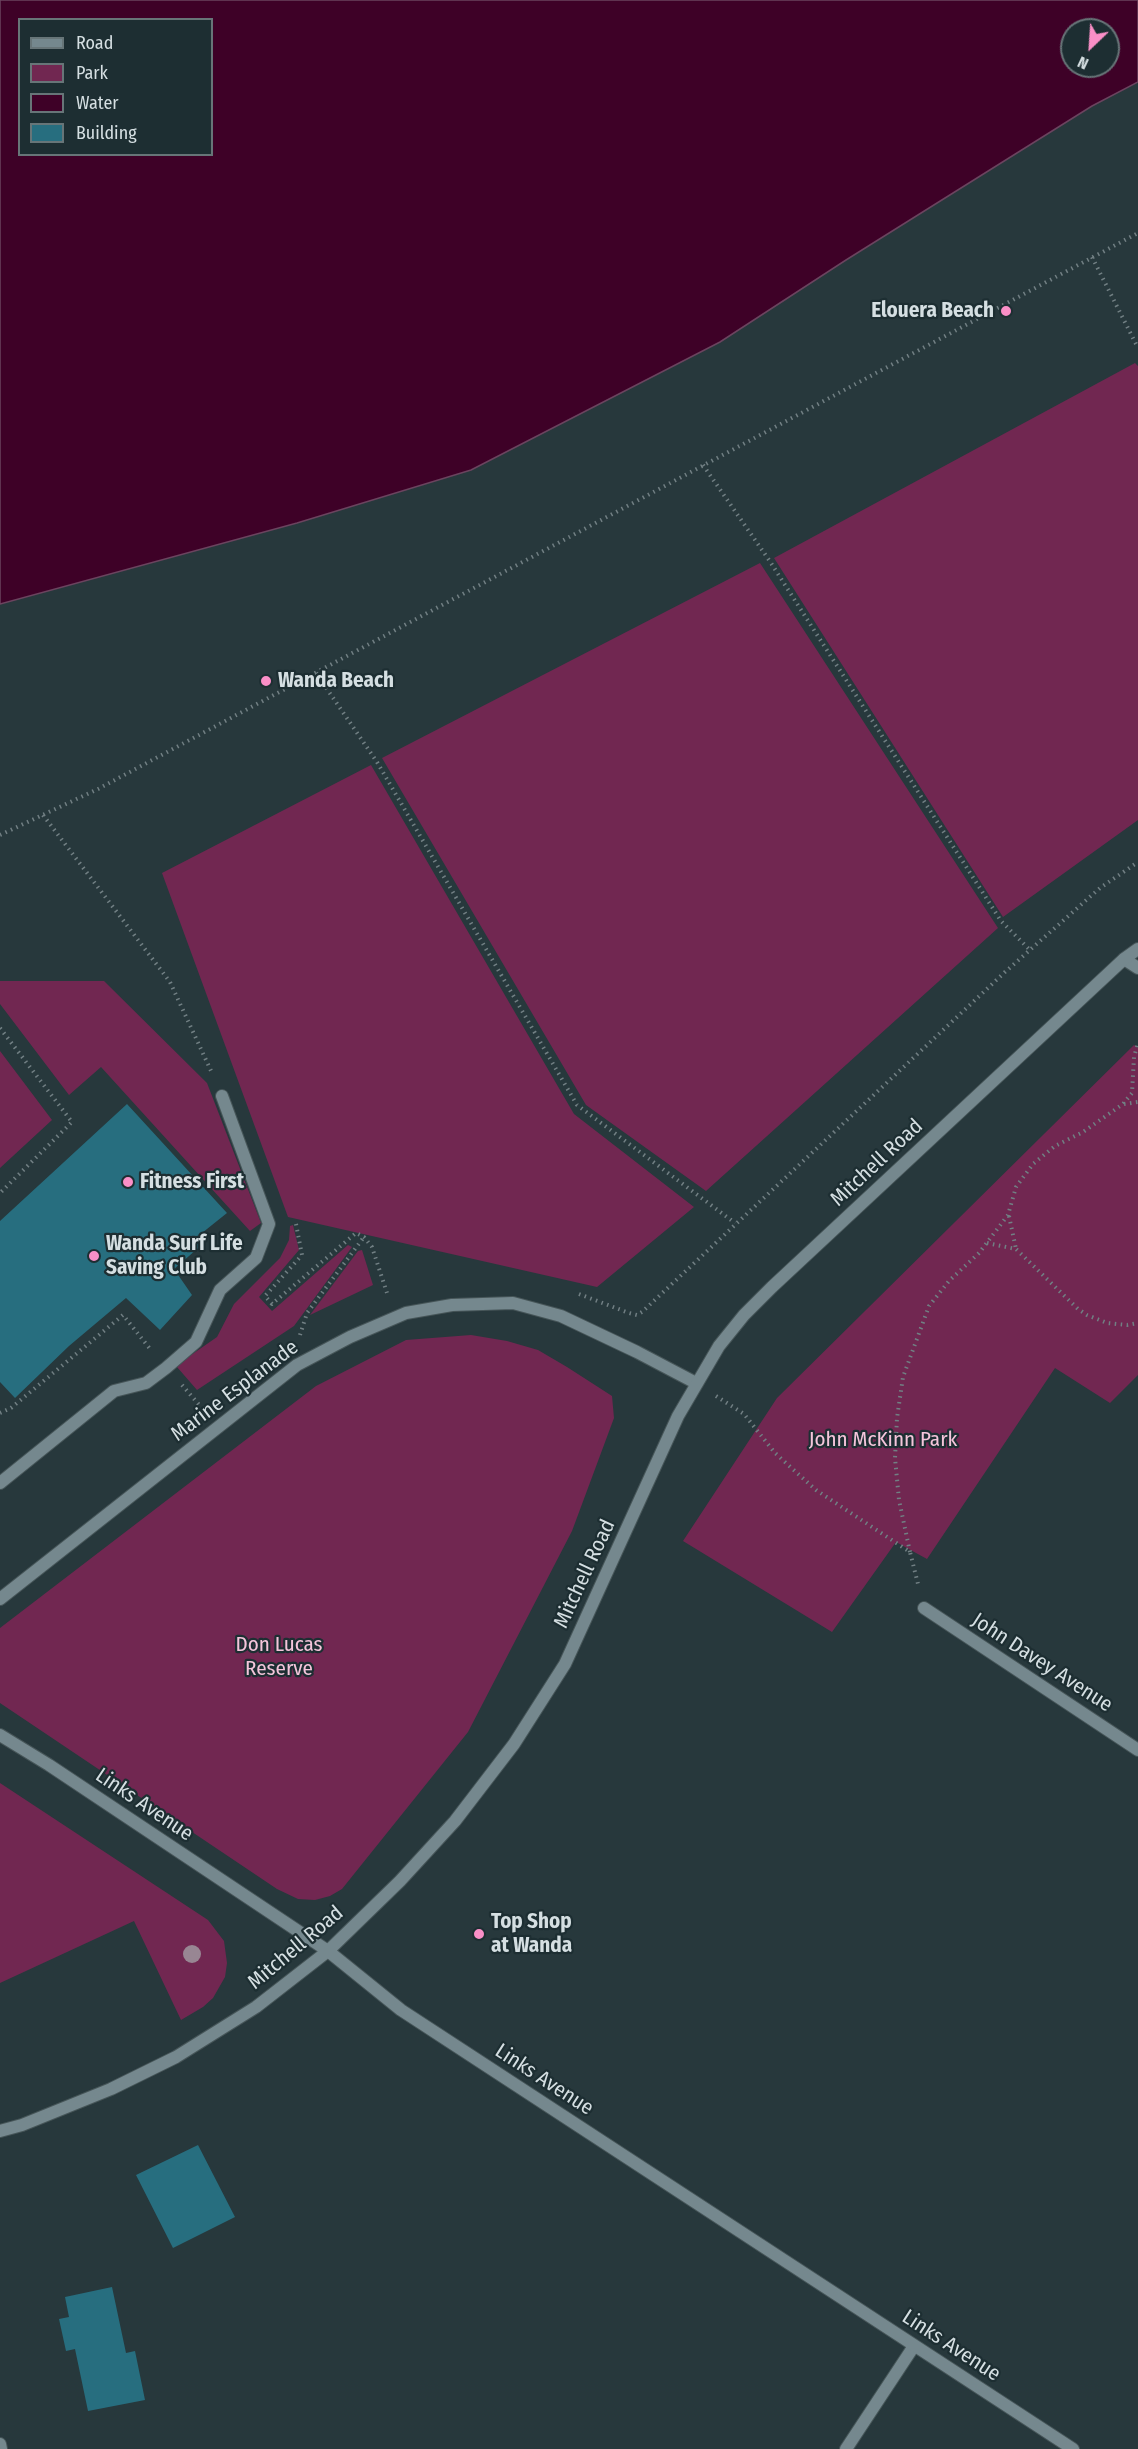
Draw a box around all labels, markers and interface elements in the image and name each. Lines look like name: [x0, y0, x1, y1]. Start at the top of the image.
legend: [18, 18, 213, 156]
north arrow: [1060, 18, 1120, 78]
text: Road: [76, 32, 113, 54]
text: N: [1075, 52, 1091, 74]
text: Park: [76, 62, 108, 84]
text: Water: [76, 92, 119, 114]
text: Building: [76, 122, 137, 144]
place label: Elouera Beach: [871, 298, 994, 324]
marker: Elouera Beach: [999, 304, 1013, 318]
place label: Wanda Beach: [278, 668, 394, 694]
marker: Wanda Beach: [259, 674, 273, 688]
street label: Mitchell Road: [826, 1114, 928, 1212]
place label: Fitness First: [140, 1169, 244, 1195]
marker: Fitness First: [121, 1175, 135, 1189]
place label: Wanda Surf Life Saving Club: [106, 1231, 243, 1281]
marker: Wanda Surf Life Saving Club: [87, 1249, 101, 1263]
street label: Marine Esplanade: [166, 1335, 304, 1447]
park label: John McKinn Park: [809, 1427, 957, 1453]
street label: Mitchell Road: [549, 1516, 621, 1632]
street label: John Davey Avenue: [967, 1608, 1117, 1718]
park label: Don Lucas Reserve: [235, 1632, 323, 1682]
street label: Links Avenue: [90, 1763, 198, 1847]
street label: Mitchell Road: [243, 1901, 349, 1995]
place label: Top Shop at Wanda: [491, 1909, 572, 1959]
marker: Top Shop at Wanda: [472, 1927, 486, 1941]
street label: Links Avenue: [490, 2039, 598, 2121]
street label: Links Avenue: [897, 2305, 1005, 2387]

